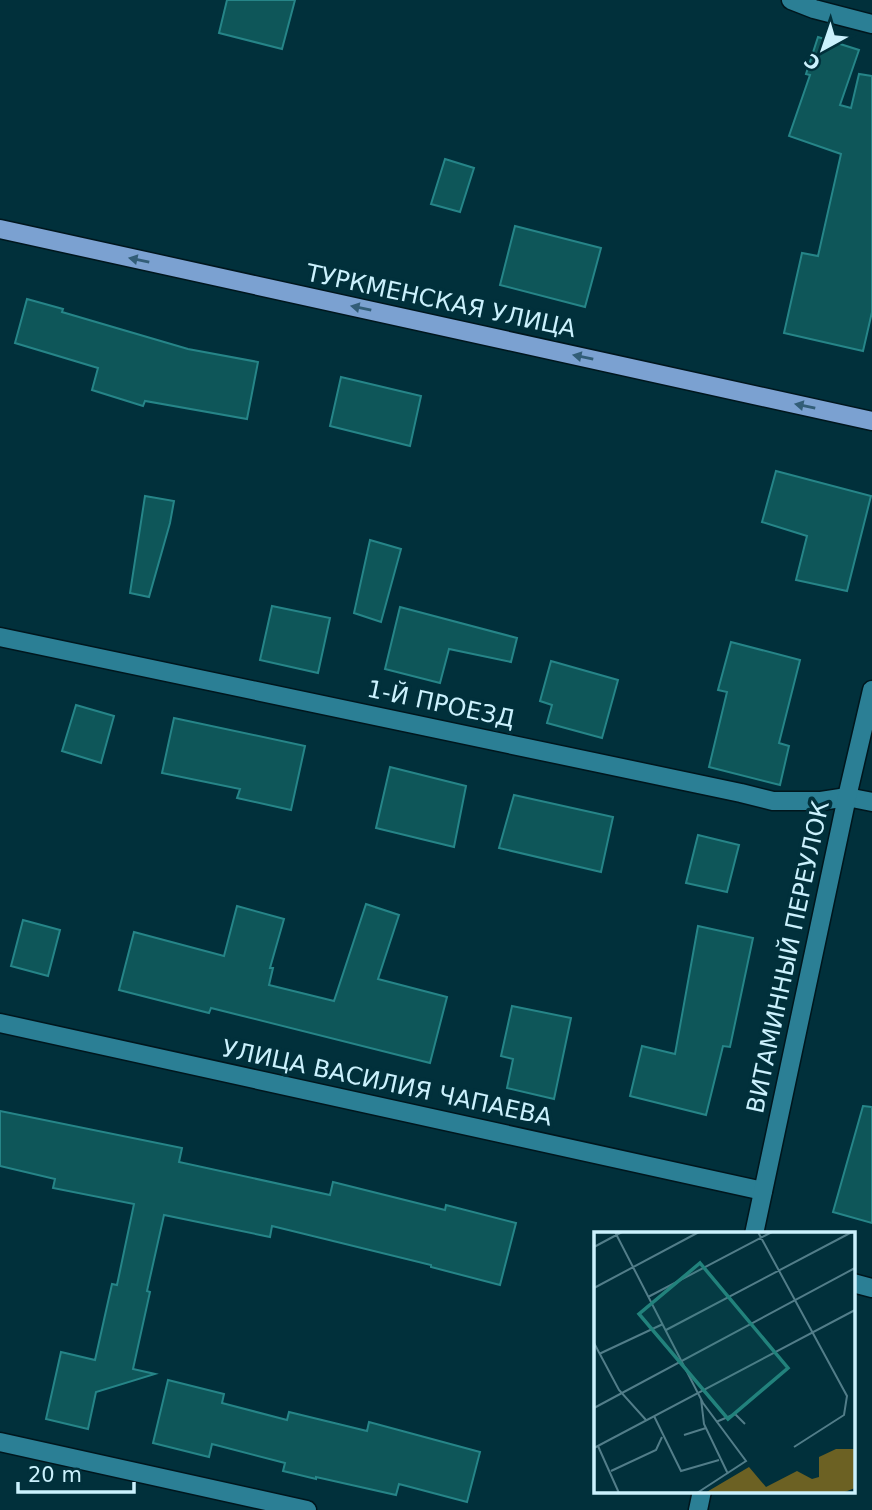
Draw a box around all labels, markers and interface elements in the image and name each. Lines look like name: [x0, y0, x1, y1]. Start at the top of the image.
north arrow: [788, 14, 858, 84]
text: С: [800, 49, 824, 75]
one-way arrow: [128, 254, 150, 265]
street label: ТУРКМЕНСКАЯ УЛИЦА: [303, 259, 579, 343]
one-way arrow: [350, 303, 372, 314]
one-way arrow: [572, 352, 594, 363]
one-way arrow: [794, 400, 816, 411]
street label: 1-Й ПРОЕЗД: [365, 674, 518, 733]
street label: ВИТАМИННЫЙ ПЕРЕУЛОК: [740, 798, 835, 1116]
street label: УЛИЦА ВАСИЛИЯ ЧАПАЕВА: [219, 1034, 555, 1132]
inset map: [594, 1232, 854, 1492]
scale bar: [18, 1450, 133, 1494]
text: 20 m: [28, 1463, 82, 1487]

